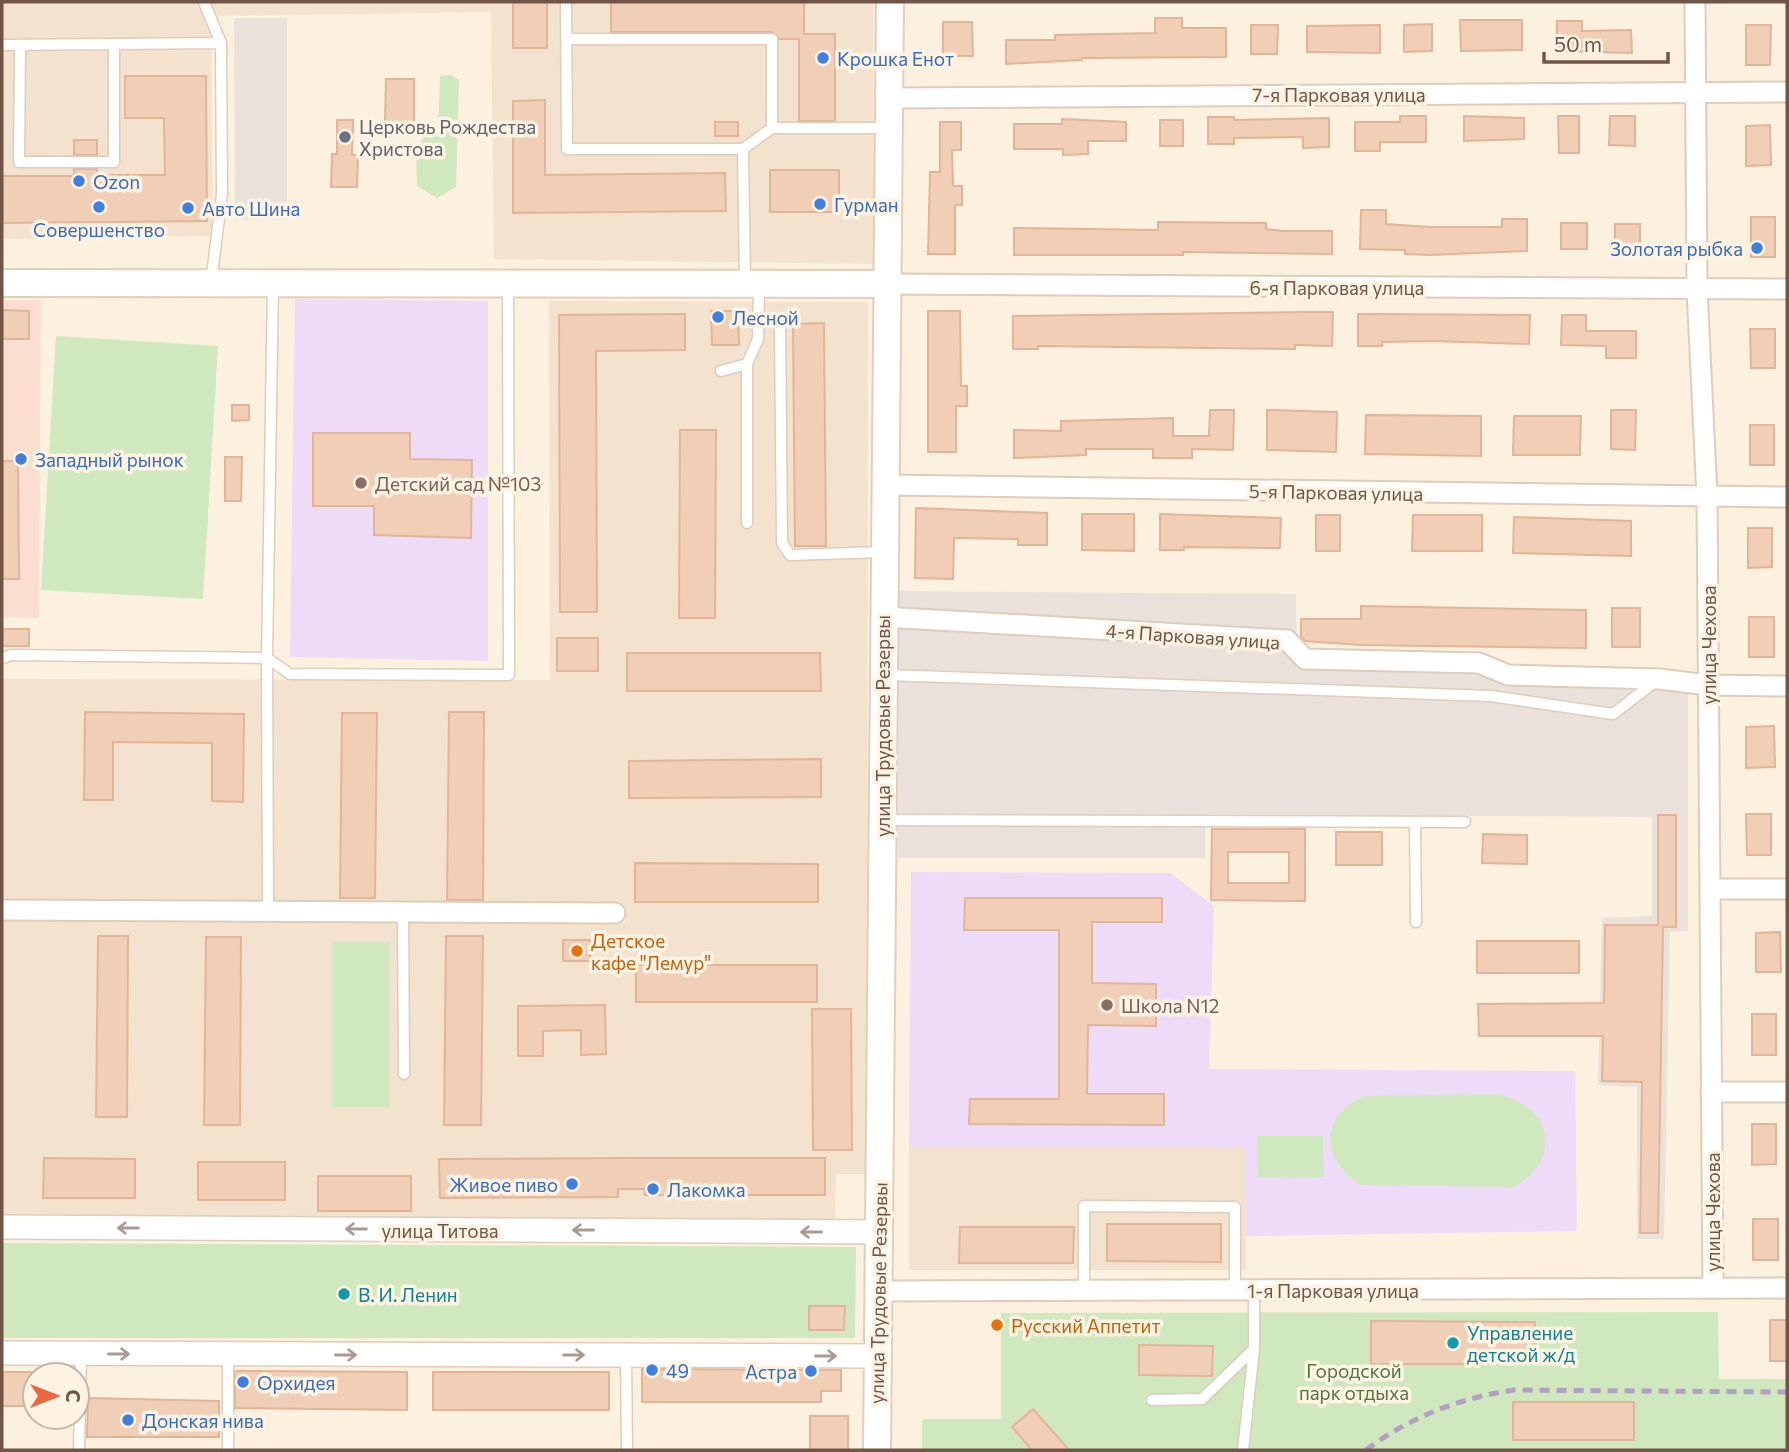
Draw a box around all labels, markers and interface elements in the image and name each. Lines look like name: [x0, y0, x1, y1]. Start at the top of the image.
scale bar: [1544, 21, 1668, 65]
text: 50 m: [1554, 31, 1602, 56]
place label: Крошка Енот: [837, 47, 954, 70]
marker: Крошка Енот: [815, 50, 831, 66]
street label: 7-я Парковая улица: [1252, 83, 1426, 106]
place label: Церковь Рождества Христова: [359, 115, 536, 160]
marker: Церковь Рождества Христова: [337, 129, 353, 145]
place label: Ozon: [93, 170, 140, 193]
marker: Ozon: [71, 173, 87, 189]
place label: Гурман: [834, 193, 899, 216]
marker: Гурман: [812, 196, 828, 212]
place label: Авто Шина: [202, 197, 300, 220]
marker: Совершенство: [91, 199, 107, 215]
marker: Авто Шина: [180, 200, 196, 216]
place label: Совершенство: [33, 218, 165, 241]
place label: Золотая рыбка: [1610, 237, 1743, 260]
marker: Золотая рыбка: [1749, 240, 1765, 256]
street label: 6-я Парковая улица: [1250, 276, 1424, 299]
place label: Лесной: [732, 306, 799, 329]
marker: Лесной: [710, 309, 726, 325]
place label: Западный рынок: [35, 448, 184, 471]
marker: Западный рынок: [13, 451, 29, 467]
place label: Детский сад №103: [375, 472, 541, 495]
marker: Детский сад №103: [353, 475, 369, 491]
street label: 5-я Парковая улица: [1249, 479, 1423, 505]
street label: улица Чехова: [1697, 585, 1720, 705]
street label: улица Трудовые Резервы: [871, 615, 894, 837]
street label: 4-я Парковая улица: [1105, 618, 1281, 654]
place label: Детское кафе "Лемур": [591, 929, 711, 974]
marker: Детское кафе "Лемур": [569, 943, 585, 959]
place label: Школа N12: [1121, 994, 1219, 1017]
marker: Школа N12: [1099, 997, 1115, 1013]
street label: улица Чехова: [1701, 1152, 1724, 1272]
place label: Живое пиво: [449, 1173, 558, 1196]
marker: Живое пиво: [564, 1176, 580, 1192]
place label: Лакомка: [667, 1178, 746, 1201]
marker: Лакомка: [645, 1181, 661, 1197]
street label: улица Трудовые Резервы: [865, 1182, 891, 1404]
street label: улица Титова: [381, 1219, 499, 1242]
one-way arrow: [117, 1221, 140, 1235]
one-way arrow: [344, 1222, 367, 1236]
one-way arrow: [572, 1224, 595, 1237]
one-way arrow: [799, 1225, 822, 1239]
street label: 1-я Парковая улица: [1247, 1279, 1419, 1302]
place label: В. И. Ленин: [358, 1283, 458, 1306]
marker: В. И. Ленин: [336, 1286, 352, 1302]
place label: Русский Аппетит: [1011, 1314, 1160, 1337]
marker: Русский Аппетит: [989, 1317, 1005, 1333]
place label: Управление детской ж/д: [1467, 1321, 1575, 1366]
marker: Управление детской ж/д: [1445, 1335, 1461, 1351]
one-way arrow: [107, 1347, 130, 1361]
one-way arrow: [335, 1348, 358, 1362]
one-way arrow: [562, 1348, 585, 1362]
one-way arrow: [814, 1349, 837, 1363]
place label: 49: [666, 1359, 689, 1382]
park label: Городской парк отдыха: [1299, 1359, 1409, 1404]
place label: Астра: [745, 1360, 797, 1383]
north arrow: [21, 1361, 91, 1431]
marker: 49: [644, 1362, 660, 1378]
marker: Астра: [803, 1363, 819, 1379]
place label: Орхидея: [257, 1371, 335, 1394]
marker: Орхидея: [235, 1374, 251, 1390]
text: С: [62, 1390, 85, 1403]
place label: Донская нива: [142, 1409, 264, 1432]
marker: Донская нива: [120, 1412, 136, 1428]

